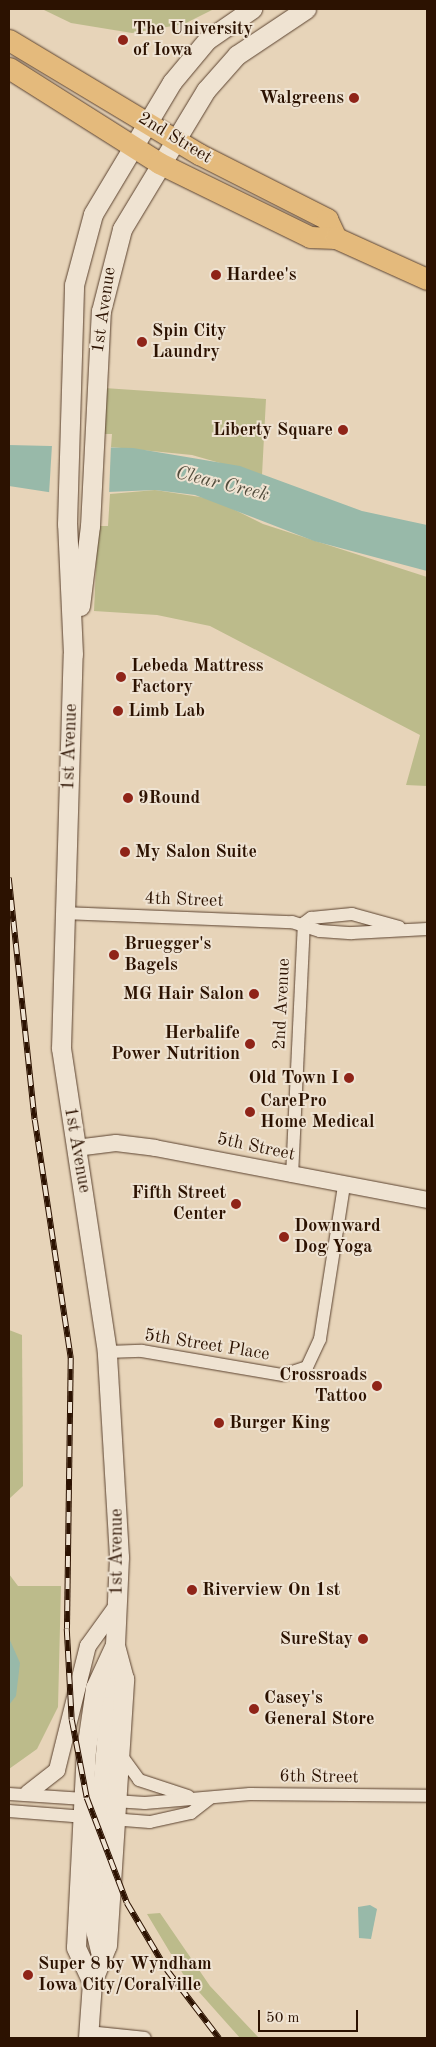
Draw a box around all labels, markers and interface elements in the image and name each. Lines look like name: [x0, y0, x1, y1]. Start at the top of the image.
place label: The University of Iowa: [133, 19, 253, 62]
marker: The University of Iowa: [117, 34, 129, 46]
place label: Walgreens: [259, 87, 344, 109]
marker: Walgreens: [348, 92, 360, 104]
street label: 2nd Street: [134, 108, 216, 168]
place label: Hardee's: [226, 264, 297, 286]
street label: 1st Avenue: [87, 266, 121, 354]
marker: Hardee's: [210, 269, 222, 281]
place label: Spin City Laundry: [152, 321, 227, 364]
marker: Spin City Laundry: [136, 336, 148, 348]
place label: Liberty Square: [213, 419, 333, 441]
marker: Liberty Square: [337, 424, 349, 436]
water label: Clear Creek: [173, 462, 271, 508]
place label: Lebeda Mattress Factory: [131, 656, 263, 699]
marker: Lebeda Mattress Factory: [115, 671, 127, 683]
place label: Limb Lab: [128, 700, 205, 722]
street label: 1st Avenue: [58, 703, 82, 791]
marker: Limb Lab: [112, 705, 124, 717]
place label: 9Round: [138, 787, 200, 809]
marker: 9Round: [122, 792, 134, 804]
place label: My Salon Suite: [135, 841, 257, 863]
marker: My Salon Suite: [119, 846, 131, 858]
street label: 4th Street: [144, 888, 224, 912]
place label: Bruegger's Bagels: [124, 934, 211, 976]
marker: Bruegger's Bagels: [108, 949, 120, 961]
street label: 2nd Avenue: [269, 958, 295, 1050]
place label: MG Hair Salon: [123, 983, 244, 1005]
marker: MG Hair Salon: [248, 988, 260, 1000]
place label: Herbalife Power Nutrition: [111, 1023, 240, 1066]
marker: Herbalife Power Nutrition: [244, 1038, 256, 1050]
place label: Old Town I: [248, 1067, 339, 1089]
marker: Old Town I: [343, 1072, 355, 1084]
place label: CarePro Home Medical: [260, 1091, 374, 1134]
street label: 1st Avenue: [59, 1105, 95, 1195]
marker: CarePro Home Medical: [244, 1106, 256, 1118]
street label: 5th Street: [215, 1128, 297, 1166]
place label: Fifth Street Center: [132, 1183, 226, 1226]
marker: Fifth Street Center: [230, 1198, 242, 1210]
place label: Downward Dog Yoga: [294, 1216, 381, 1258]
marker: Downward Dog Yoga: [278, 1231, 290, 1243]
street label: 5th Street Place: [143, 1324, 271, 1366]
place label: Crossroads Tattoo: [279, 1365, 367, 1408]
marker: Crossroads Tattoo: [371, 1380, 383, 1392]
place label: Burger King: [229, 1412, 330, 1434]
marker: Burger King: [213, 1417, 225, 1429]
street label: 1st Avenue: [106, 1509, 128, 1595]
place label: Riverview On 1st: [202, 1579, 340, 1601]
marker: Riverview On 1st: [186, 1584, 198, 1596]
place label: SureStay: [280, 1628, 353, 1650]
marker: SureStay: [357, 1633, 369, 1645]
place label: Casey's General Store: [264, 1688, 375, 1730]
marker: Casey's General Store: [248, 1703, 260, 1715]
street label: 6th Street: [279, 1766, 359, 1788]
place label: Super 8 by Wyndham Iowa City/Coralville: [38, 1954, 212, 1996]
marker: Super 8 by Wyndham Iowa City/Coralville: [22, 1969, 34, 1981]
scale bar: [261, 2000, 361, 2032]
text: 50 m: [266, 2011, 300, 2026]

